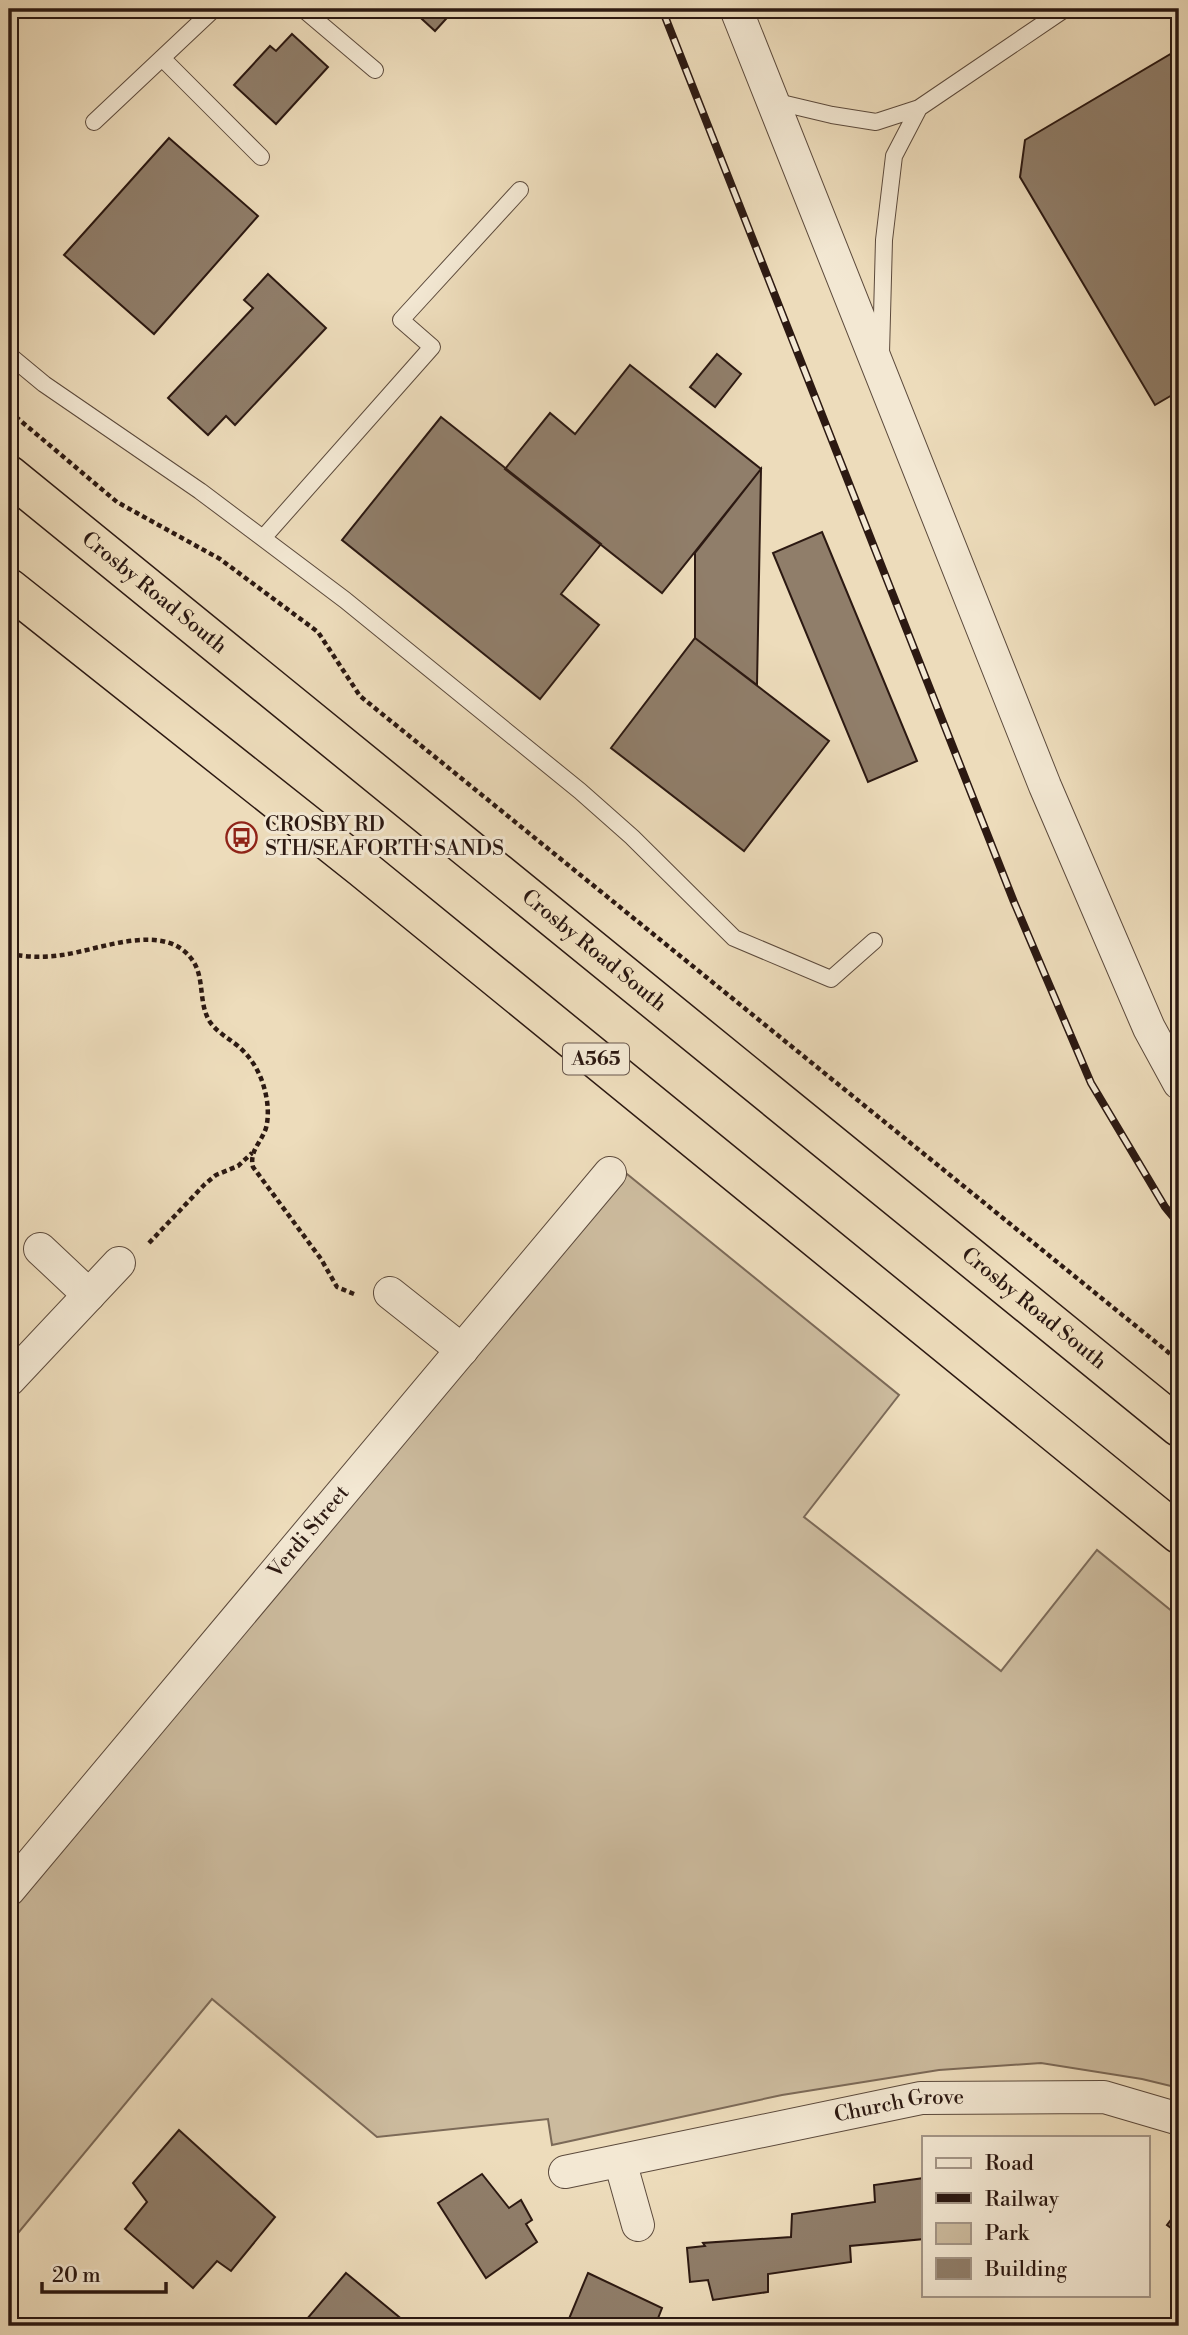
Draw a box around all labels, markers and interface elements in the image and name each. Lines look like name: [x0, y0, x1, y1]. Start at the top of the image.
street label: Crosby Road South: [76, 526, 232, 660]
place label: CROSBY RD STH/SEAFORTH SANDS: [265, 812, 504, 862]
bus stop icon: CROSBY RD STH/SEAFORTH SANDS: [225, 820, 259, 854]
street label: Crosby Road South: [516, 884, 672, 1018]
road number: A565: [563, 1044, 629, 1074]
street label: Crosby Road South: [956, 1242, 1112, 1376]
street label: Verdi Street: [262, 1480, 356, 1585]
street label: Church Grove: [832, 2085, 964, 2129]
legend: [922, 2136, 1150, 2296]
text: Road: [985, 2151, 1034, 2177]
text: Railway: [985, 2187, 1060, 2213]
text: Park: [985, 2221, 1030, 2247]
scale bar: [42, 2251, 166, 2295]
text: Building: [984, 2257, 1067, 2283]
text: 20 m: [52, 2263, 101, 2289]

